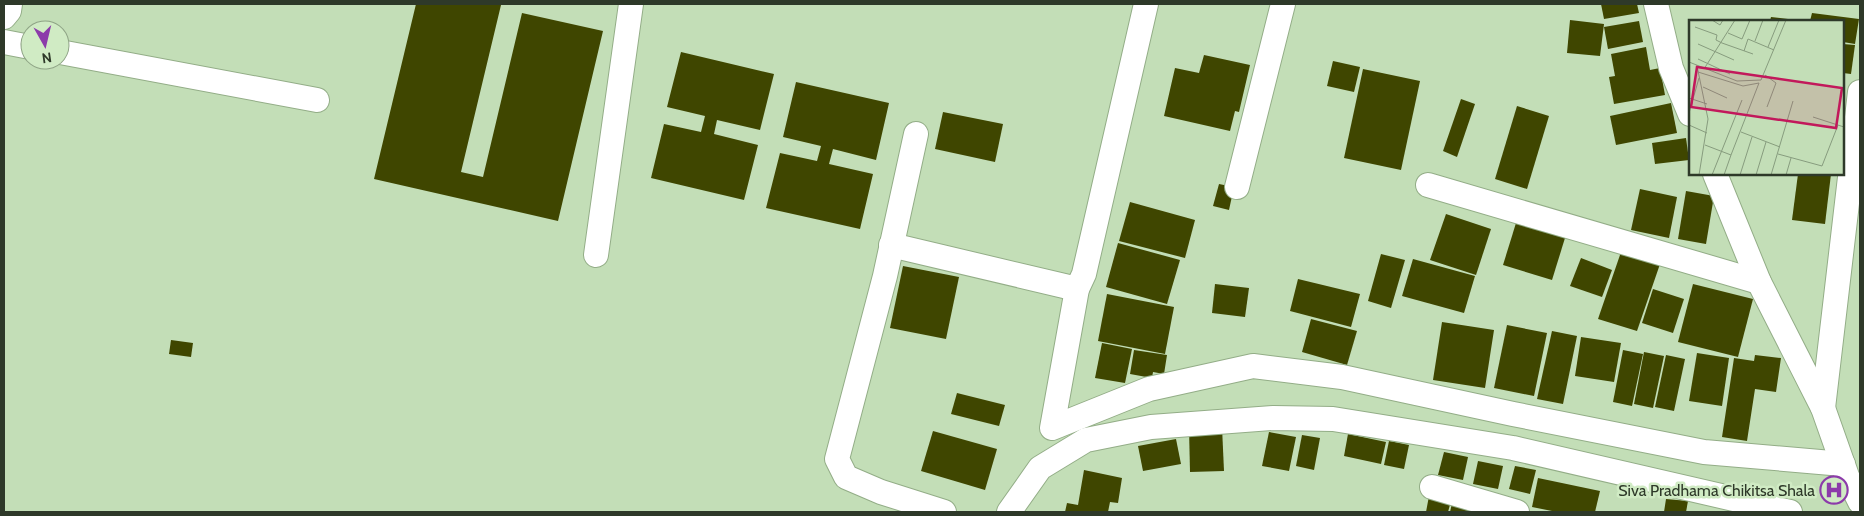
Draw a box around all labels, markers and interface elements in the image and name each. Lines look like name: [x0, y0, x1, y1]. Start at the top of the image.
north arrow: [20, 20, 70, 70]
inset map: [1689, 20, 1844, 175]
text: N: [41, 48, 53, 67]
hospital icon: Siva Pradhama Chikitsa Shala: [1819, 475, 1849, 505]
place label: Siva Pradhama Chikitsa Shala: [1618, 481, 1815, 500]

